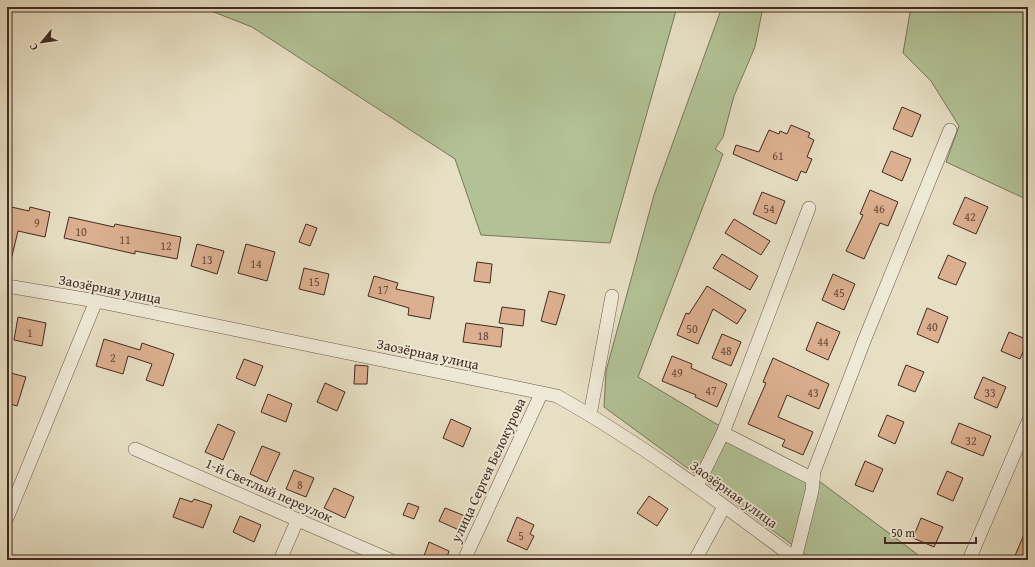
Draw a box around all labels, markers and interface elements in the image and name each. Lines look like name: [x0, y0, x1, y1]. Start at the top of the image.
north arrow: [22, 22, 62, 62]
text: С: [25, 40, 42, 53]
house number: 61: [772, 147, 784, 164]
house number: 54: [763, 200, 775, 217]
house number: 46: [873, 200, 885, 217]
house number: 42: [964, 208, 976, 225]
house number: 9: [34, 214, 40, 231]
house number: 10: [75, 223, 87, 240]
house number: 11: [119, 231, 131, 248]
house number: 12: [160, 237, 172, 254]
house number: 13: [201, 251, 213, 268]
house number: 14: [250, 255, 262, 272]
street label: Заозёрная улица: [57, 269, 163, 309]
house number: 15: [308, 273, 320, 290]
house number: 17: [377, 281, 389, 298]
house number: 45: [833, 284, 845, 301]
house number: 40: [926, 318, 938, 335]
house number: 50: [686, 320, 698, 337]
house number: 1: [27, 324, 33, 341]
house number: 18: [477, 327, 489, 344]
street label: Заозёрная улица: [375, 333, 481, 375]
house number: 44: [817, 333, 829, 350]
house number: 48: [720, 342, 732, 359]
house number: 2: [110, 349, 116, 366]
house number: 49: [671, 364, 683, 381]
house number: 47: [705, 382, 717, 399]
house number: 43: [807, 384, 819, 401]
house number: 33: [984, 384, 996, 401]
street label: улица Сергея Белокурова: [445, 394, 530, 546]
house number: 32: [965, 432, 977, 449]
street label: 1-й Светлый переулок: [202, 453, 336, 527]
street label: Заозёрная улица: [686, 455, 782, 533]
house number: 8: [297, 476, 303, 493]
scale bar: [885, 519, 976, 545]
text: 50 m: [891, 524, 915, 541]
house number: 5: [518, 527, 524, 544]

